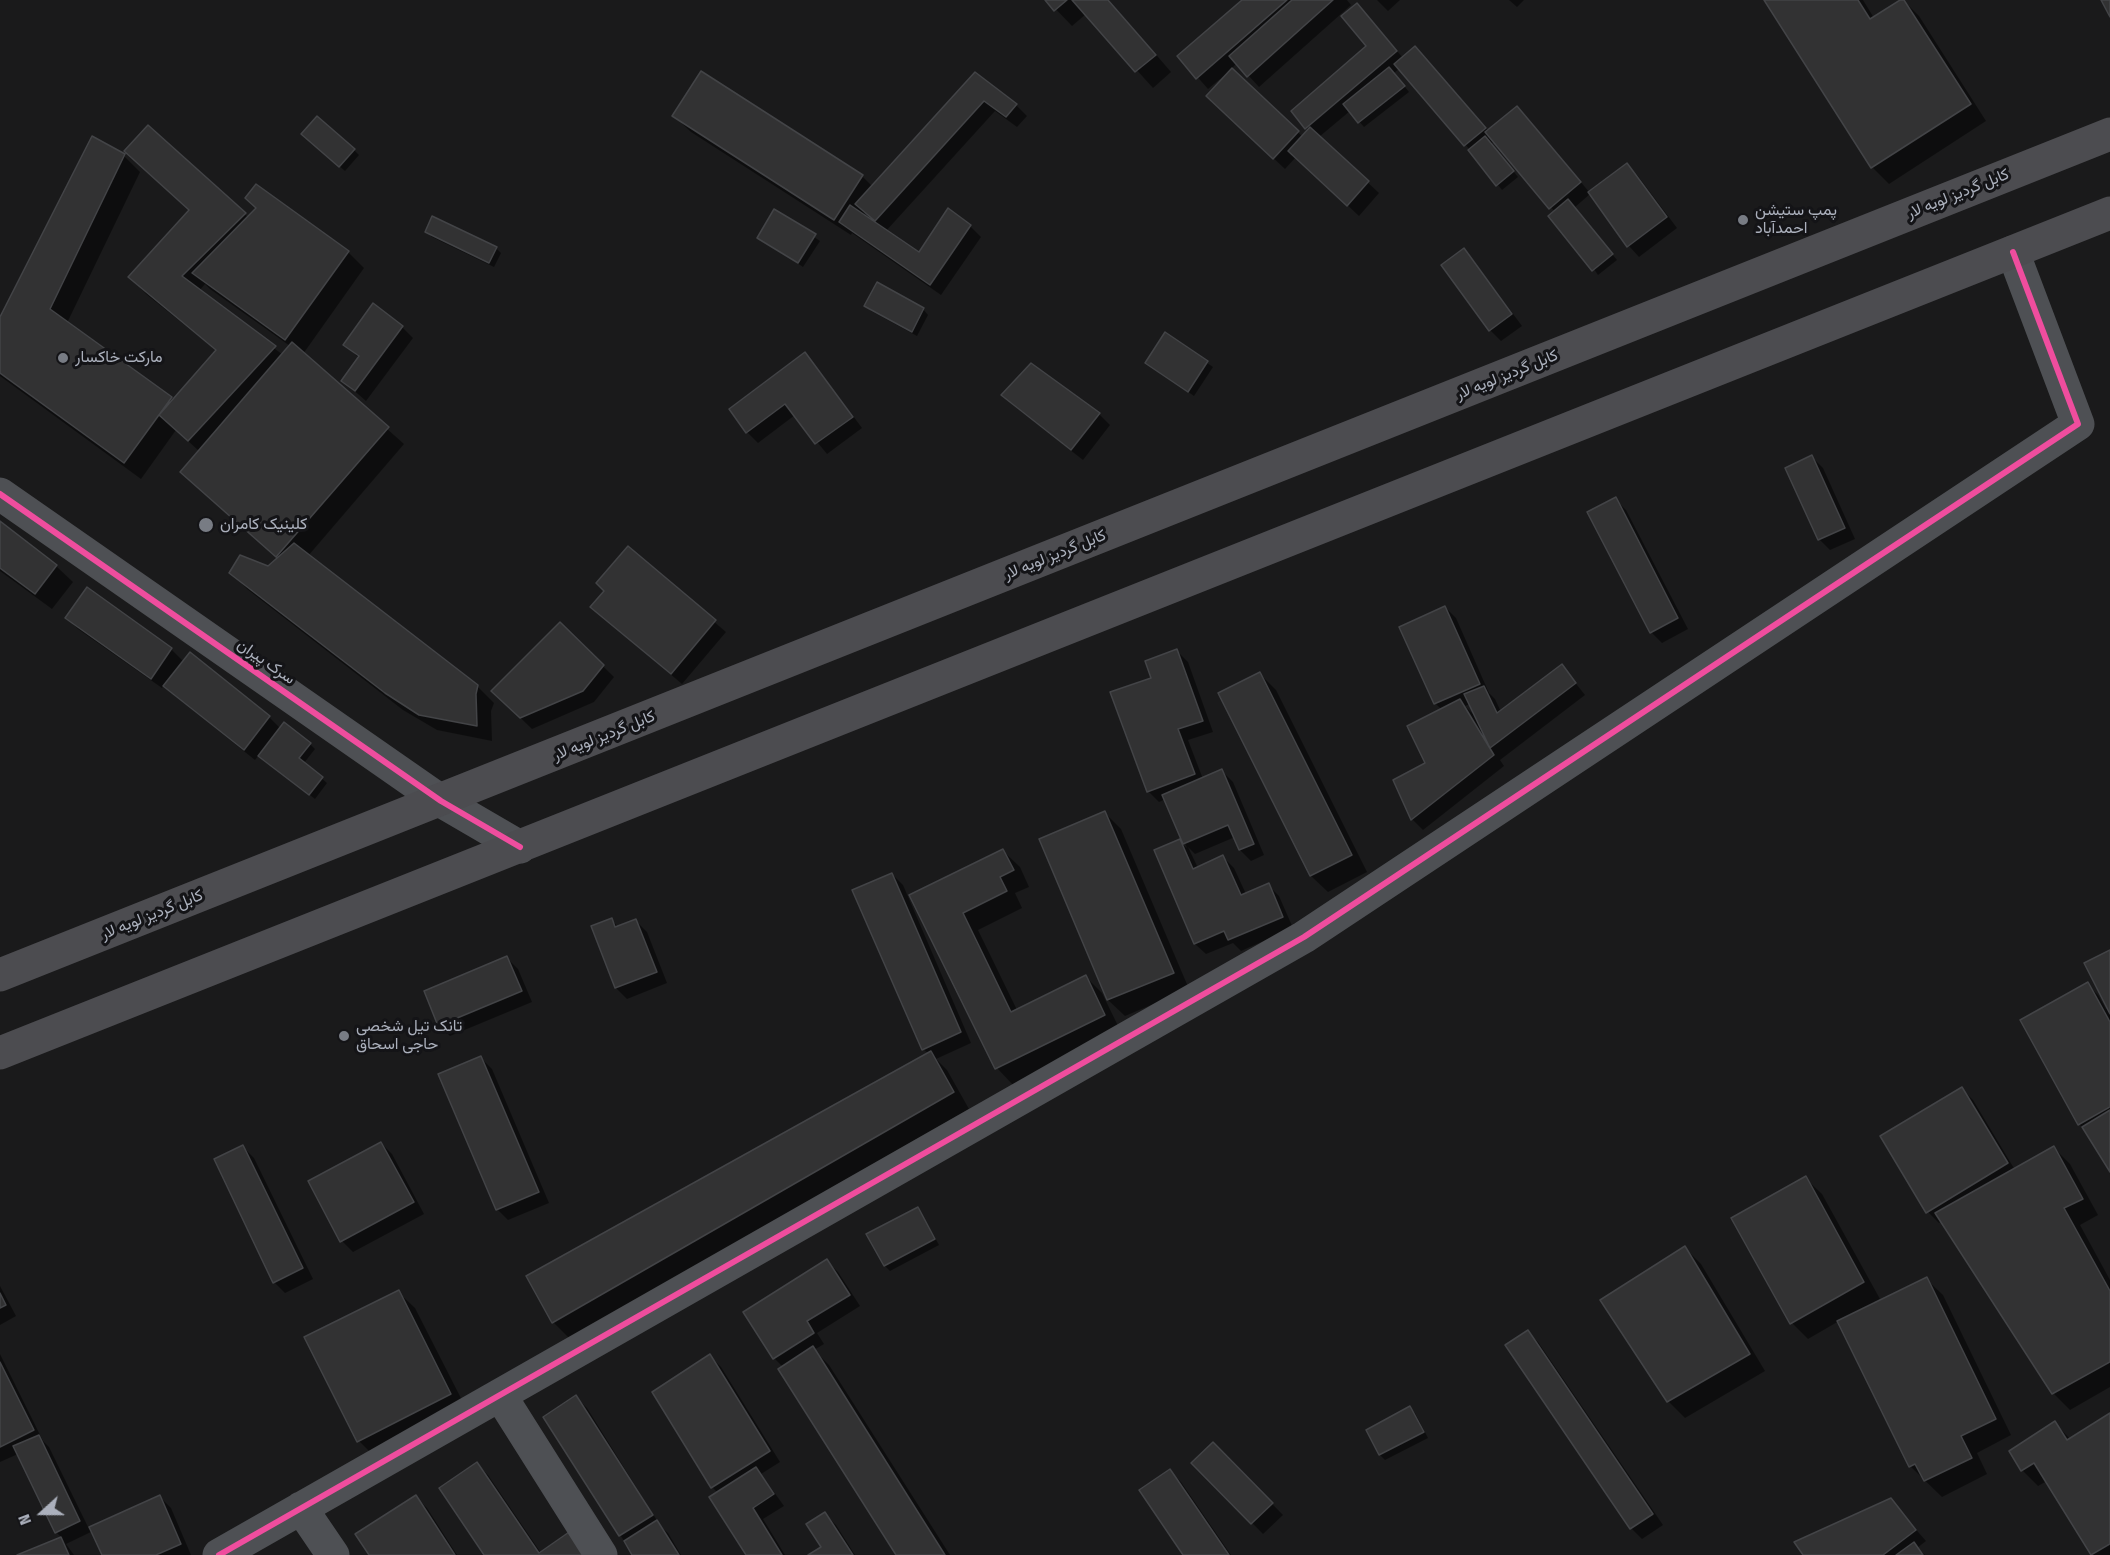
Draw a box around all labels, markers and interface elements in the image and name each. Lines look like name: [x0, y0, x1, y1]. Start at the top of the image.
street label: کابل گردیز لویه لار: [1904, 165, 2012, 223]
place label: پمپ ستیشن احمدآباد: [1755, 201, 1837, 239]
marker: پمپ ستیشن احمدآباد: [1736, 213, 1750, 227]
street label: کابل گردیز لویه لار: [1453, 346, 1561, 404]
place label: مارکت خاکسار: [75, 348, 163, 368]
marker: مارکت خاکسار: [56, 351, 70, 365]
place label: کلینیک کامران: [220, 515, 307, 535]
marker: کلینیک کامران: [197, 516, 215, 534]
street label: کابل گردیز لویه لار: [1001, 526, 1109, 584]
street label: سرک پیران: [233, 635, 299, 689]
street label: کابل گردیز لویه لار: [550, 707, 658, 765]
street label: کابل گردیز لویه لار: [98, 886, 206, 944]
place label: تانک تیل شخصی حاجی اسحاق: [356, 1017, 462, 1055]
marker: تانک تیل شخصی حاجی اسحاق: [337, 1029, 351, 1043]
north arrow: [12, 1483, 72, 1543]
text: N: [14, 1512, 35, 1528]

